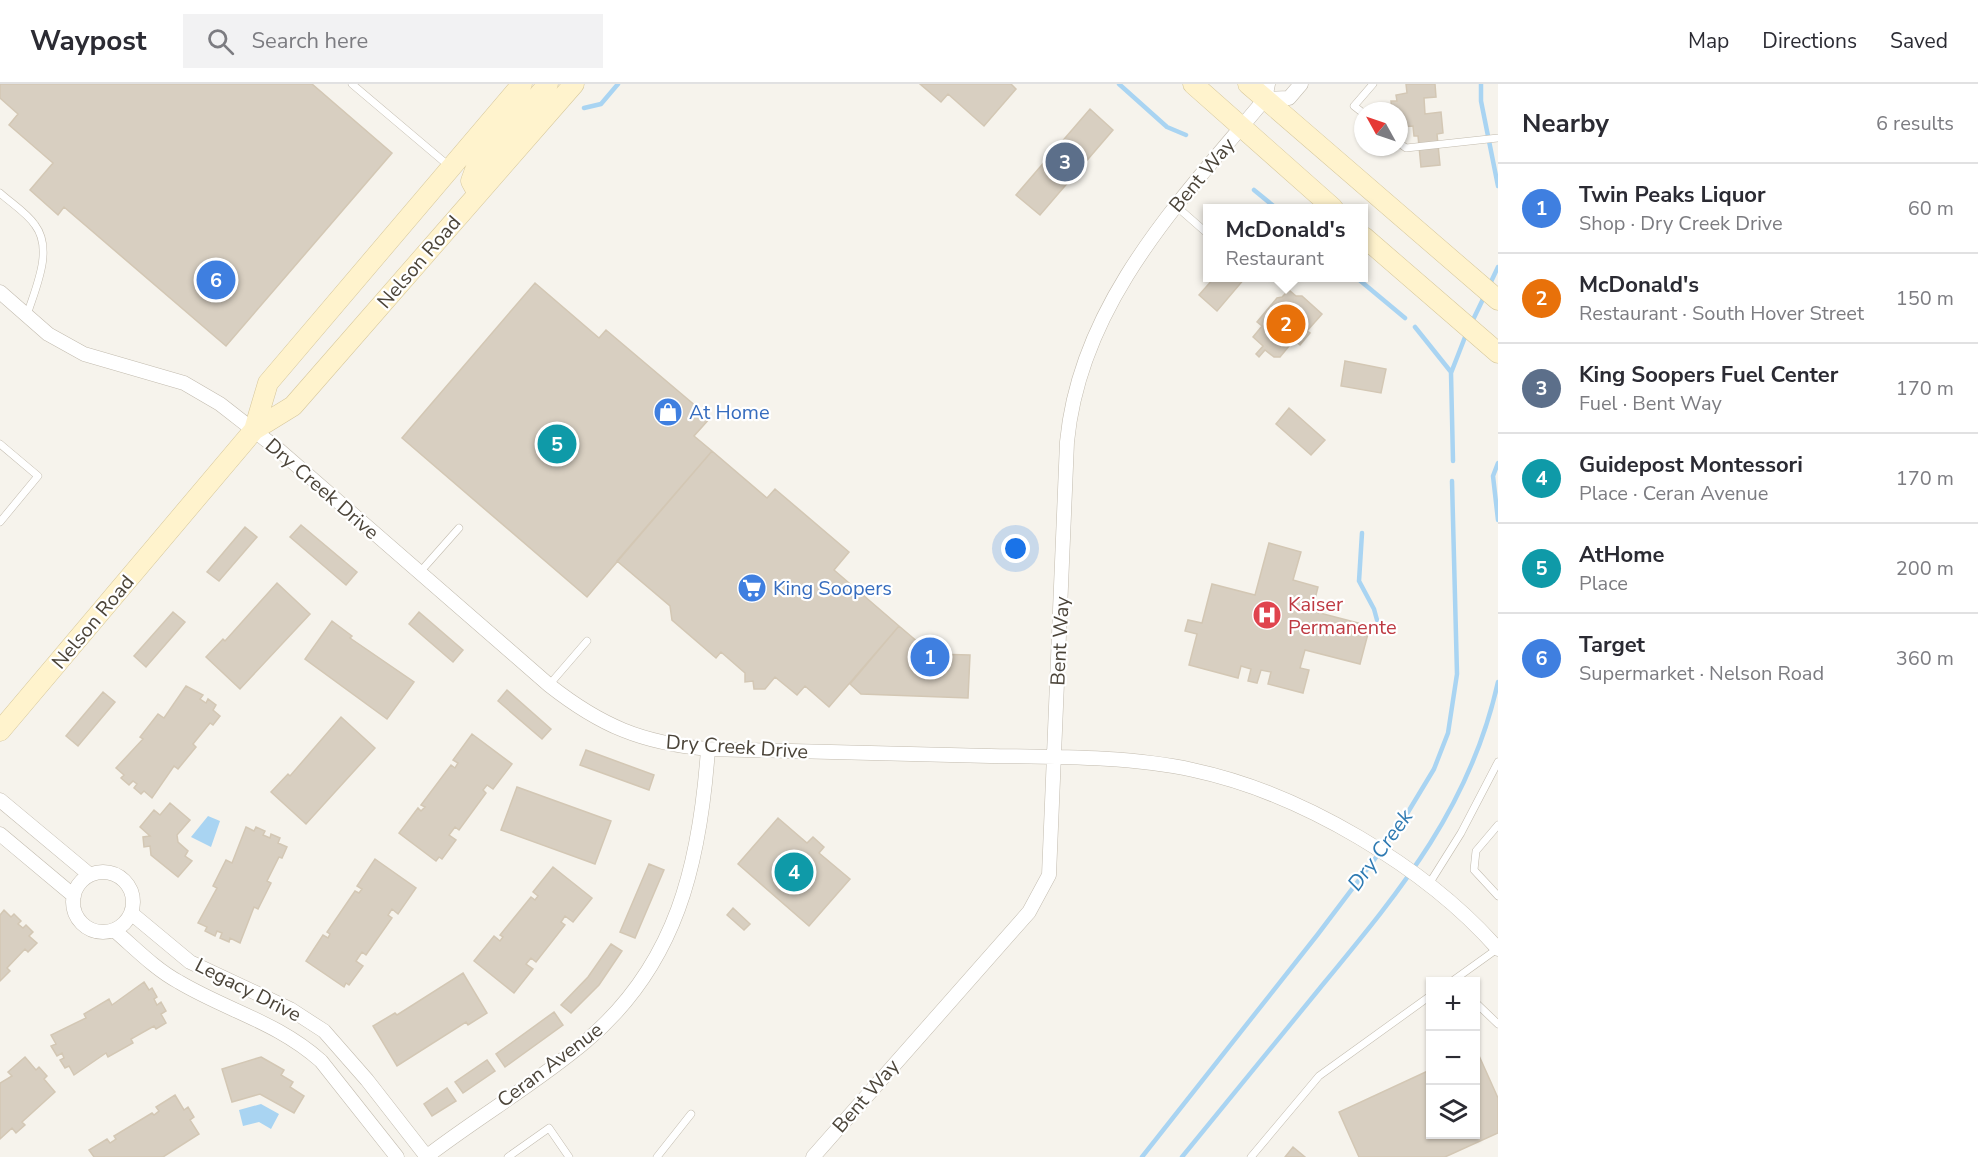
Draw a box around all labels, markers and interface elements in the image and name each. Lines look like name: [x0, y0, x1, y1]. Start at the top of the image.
search box: [183, 14, 603, 68]
text: Waypost: [30, 22, 147, 60]
icon: search: [204, 25, 237, 58]
text: Search here: [252, 26, 368, 56]
text: Map: [1688, 27, 1729, 55]
text: Directions: [1762, 27, 1857, 55]
text: Saved: [1890, 27, 1948, 55]
north arrow: [1354, 102, 1408, 156]
text: Nearby: [1522, 106, 1609, 141]
text: 6 results: [1876, 110, 1954, 137]
street label: Bent Way: [1163, 132, 1242, 218]
pin: 3: [1046, 140, 1084, 184]
text: Twin Peaks Liquor: [1579, 180, 1766, 210]
text: 1: [1536, 195, 1548, 222]
text: 60 m: [1908, 195, 1954, 222]
popup: [1203, 204, 1368, 282]
street label: Nelson Road: [371, 210, 467, 314]
text: Shop · Dry Creek Drive: [1579, 210, 1783, 237]
text: McDonald's: [1226, 215, 1346, 245]
text: Restaurant: [1226, 245, 1324, 272]
pin: 6: [196, 258, 236, 302]
text: McDonald's: [1579, 270, 1699, 300]
text: 2: [1536, 285, 1548, 312]
text: 150 m: [1896, 285, 1954, 312]
text: Restaurant · South Hover Street: [1579, 300, 1864, 327]
pin: 2: [1266, 302, 1306, 346]
text: King Soopers Fuel Center: [1579, 360, 1838, 390]
text: 3: [1536, 375, 1548, 402]
text: 170 m: [1896, 375, 1954, 402]
text: Fuel · Bent Way: [1579, 390, 1722, 417]
shop icon: At Home: [652, 396, 684, 428]
place label: At Home: [689, 399, 770, 426]
pin: 5: [538, 422, 576, 466]
street label: Dry Creek Drive: [259, 432, 385, 546]
text: Guidepost Montessori: [1579, 450, 1803, 480]
text: 4: [1536, 465, 1548, 492]
text: 170 m: [1896, 465, 1954, 492]
text: Place · Ceran Avenue: [1579, 480, 1768, 507]
your location: [1001, 534, 1030, 563]
text: AtHome: [1579, 540, 1664, 570]
text: 5: [1536, 555, 1548, 582]
text: 200 m: [1896, 555, 1954, 582]
street label: Nelson Road: [46, 569, 140, 675]
text: Place: [1579, 570, 1628, 597]
supermarket icon: King Soopers: [736, 572, 768, 604]
place label: King Soopers: [773, 575, 892, 602]
place label: Kaiser Permanente: [1288, 591, 1397, 641]
street label: Bent Way: [1044, 595, 1076, 686]
hospital icon: Kaiser Permanente: [1251, 599, 1283, 631]
text: Target: [1579, 630, 1645, 660]
pin: 1: [910, 634, 950, 680]
text: 6: [1536, 645, 1548, 672]
text: 360 m: [1896, 645, 1954, 672]
text: Supermarket · Nelson Road: [1579, 660, 1824, 687]
street label: Dry Creek Drive: [665, 729, 809, 765]
water label: Dry Creek: [1341, 803, 1419, 896]
pin: 4: [774, 850, 814, 894]
street label: Legacy Drive: [190, 952, 306, 1028]
map controls: [1426, 977, 1480, 1139]
button: +: [1426, 977, 1480, 1031]
street label: Ceran Avenue: [492, 1016, 608, 1114]
button: −: [1426, 1031, 1480, 1085]
street label: Bent Way: [827, 1053, 906, 1139]
button: layers: [1426, 1085, 1480, 1139]

